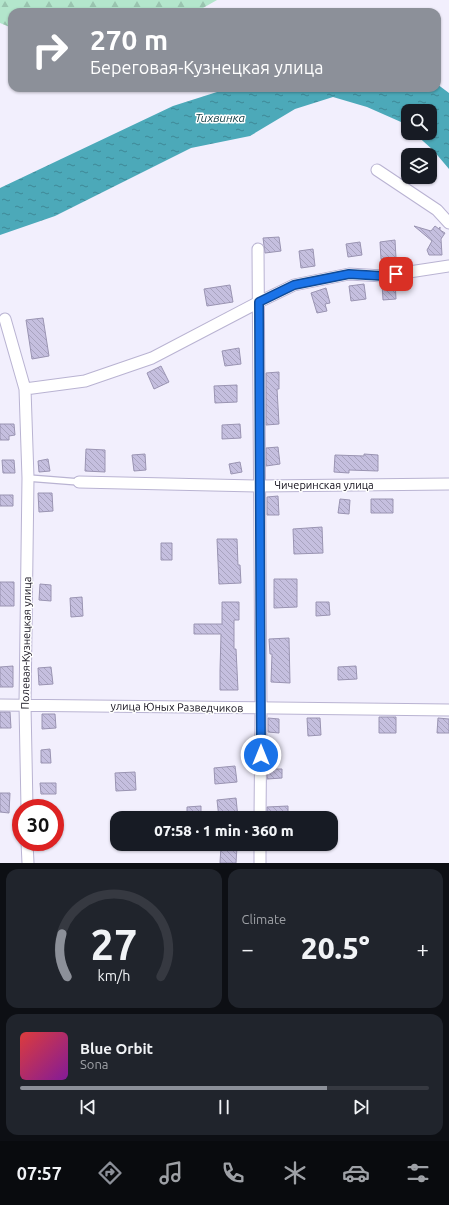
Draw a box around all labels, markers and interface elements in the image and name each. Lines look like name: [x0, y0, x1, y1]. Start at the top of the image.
icon: right: [24, 24, 76, 76]
text: 270 m: [90, 24, 168, 55]
text: Береговая-Кузнецкая улица: [90, 57, 323, 77]
map controls: [401, 104, 437, 184]
button: search: [401, 104, 437, 140]
water label: Тихвинка: [195, 111, 246, 124]
button: layers: [401, 148, 437, 184]
pin: [379, 257, 413, 291]
icon: arrive: [385, 263, 407, 285]
street label: Чичеринская улица: [274, 479, 374, 491]
street label: Полевая-Кузнецкая улица: [19, 576, 33, 710]
street label: улица Юных Разведчиков: [111, 700, 243, 714]
position arrow: [240, 734, 282, 776]
speed limit sign: 30: [12, 799, 64, 851]
text: 07:58 · 1 min · 360 m: [154, 822, 294, 839]
text: Climate: [242, 912, 286, 926]
text: 27: [90, 920, 137, 967]
text: 20.5°: [301, 931, 370, 965]
text: −: [242, 936, 254, 961]
text: +: [417, 936, 429, 961]
text: km/h: [97, 967, 130, 983]
text: Blue Orbit: [80, 1040, 153, 1057]
text: Sona: [80, 1057, 109, 1071]
icon: previous: [77, 1096, 99, 1118]
icon: pause: [213, 1096, 235, 1118]
icon: next: [350, 1096, 372, 1118]
icon: directions: [96, 1159, 124, 1187]
icon: music: [157, 1159, 185, 1187]
icon: phone: [219, 1159, 247, 1187]
icon: climate: [281, 1159, 309, 1187]
icon: car: [342, 1159, 370, 1187]
icon: filters: [404, 1159, 432, 1187]
text: 07:57: [17, 1163, 62, 1183]

